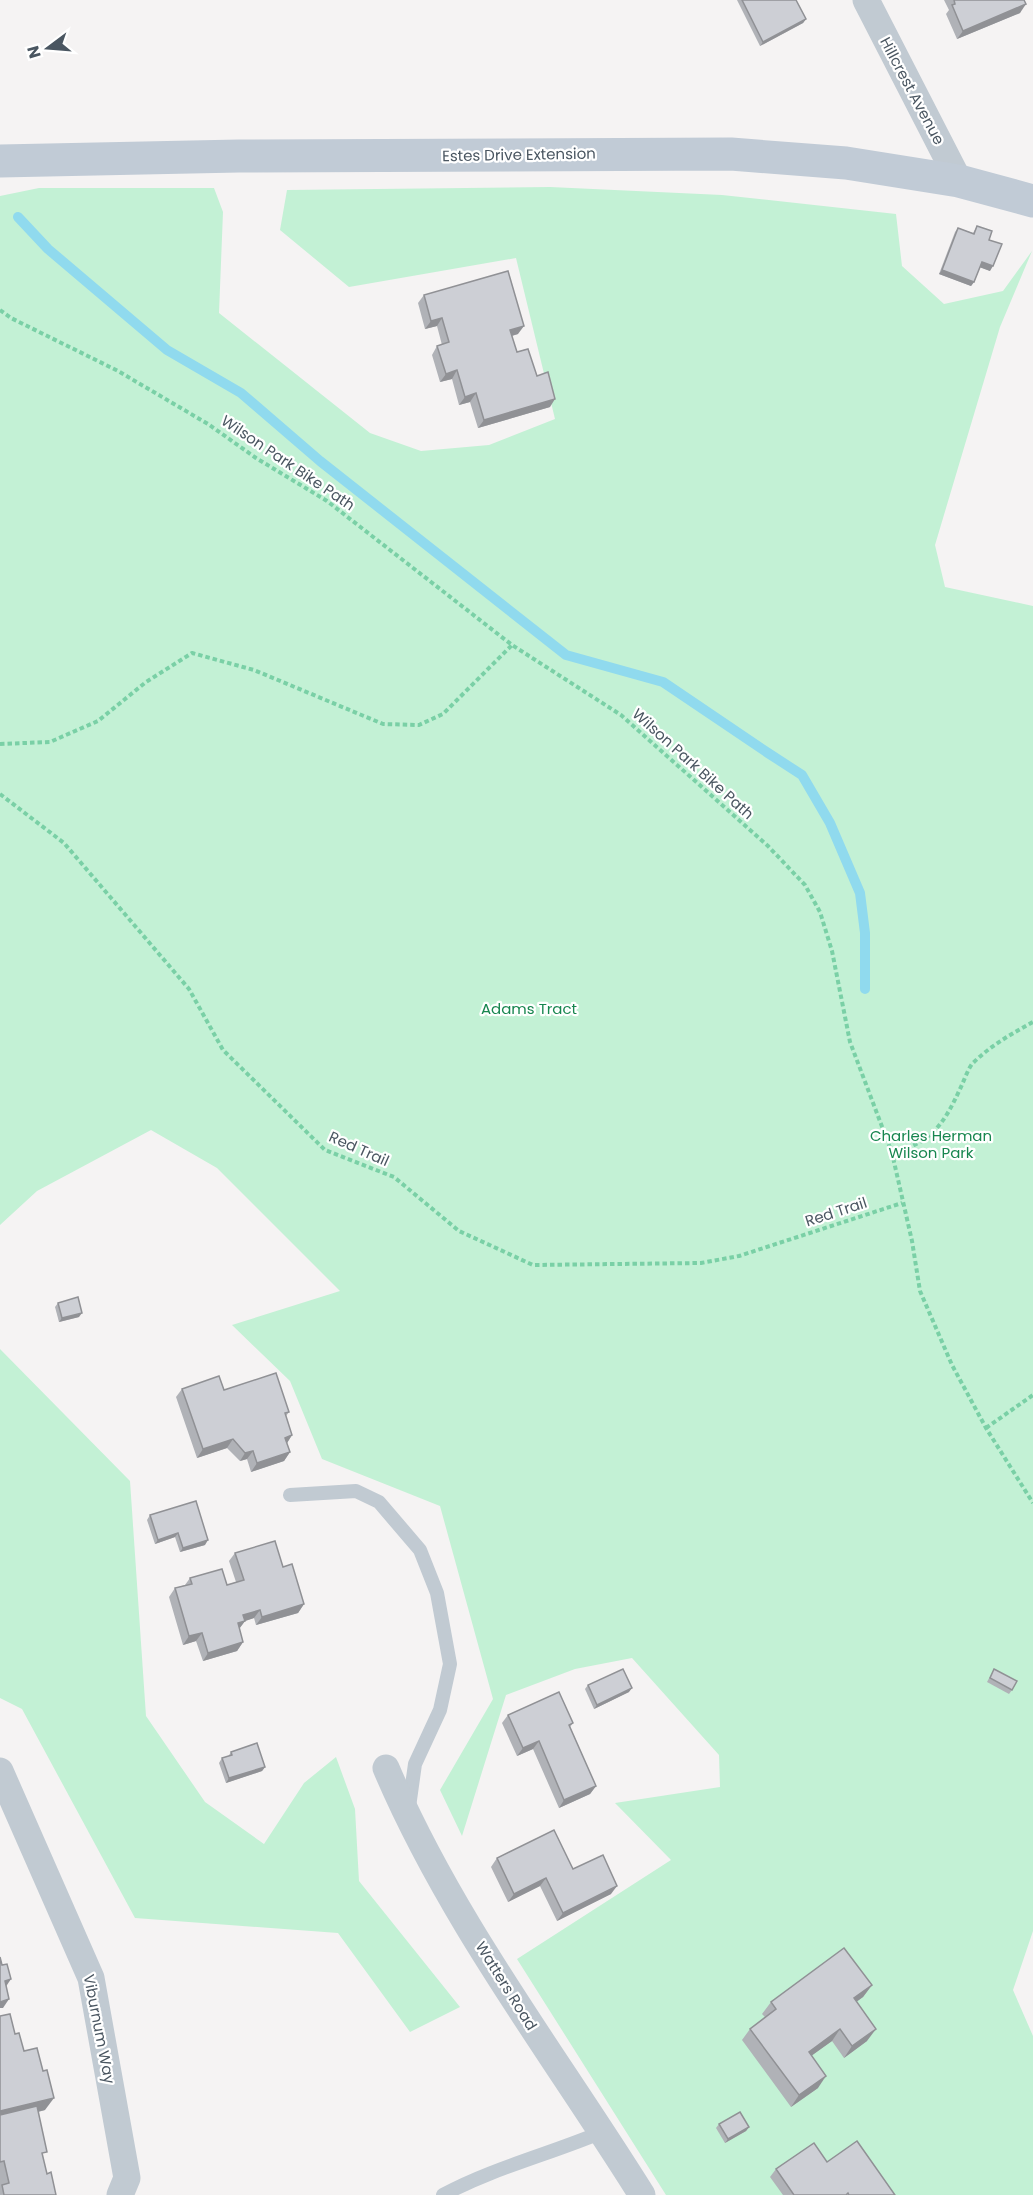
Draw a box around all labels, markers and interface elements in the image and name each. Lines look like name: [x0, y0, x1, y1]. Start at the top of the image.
north arrow: [18, 18, 78, 78]
street label: Hillcrest Avenue: [875, 33, 950, 148]
text: N: [21, 43, 47, 61]
street label: Estes Drive Extension: [442, 143, 596, 166]
street label: Wilson Park Bike Path: [217, 410, 359, 515]
street label: Wilson Park Bike Path: [628, 703, 759, 824]
park label: Adams Tract: [481, 998, 577, 1019]
park label: Charles Herman Wilson Park: [870, 1125, 992, 1163]
street label: Red Trail: [326, 1126, 393, 1171]
street label: Red Trail: [802, 1192, 869, 1231]
street label: Watters Road: [471, 1937, 542, 2034]
street label: Viburnum Way: [79, 1972, 120, 2086]

